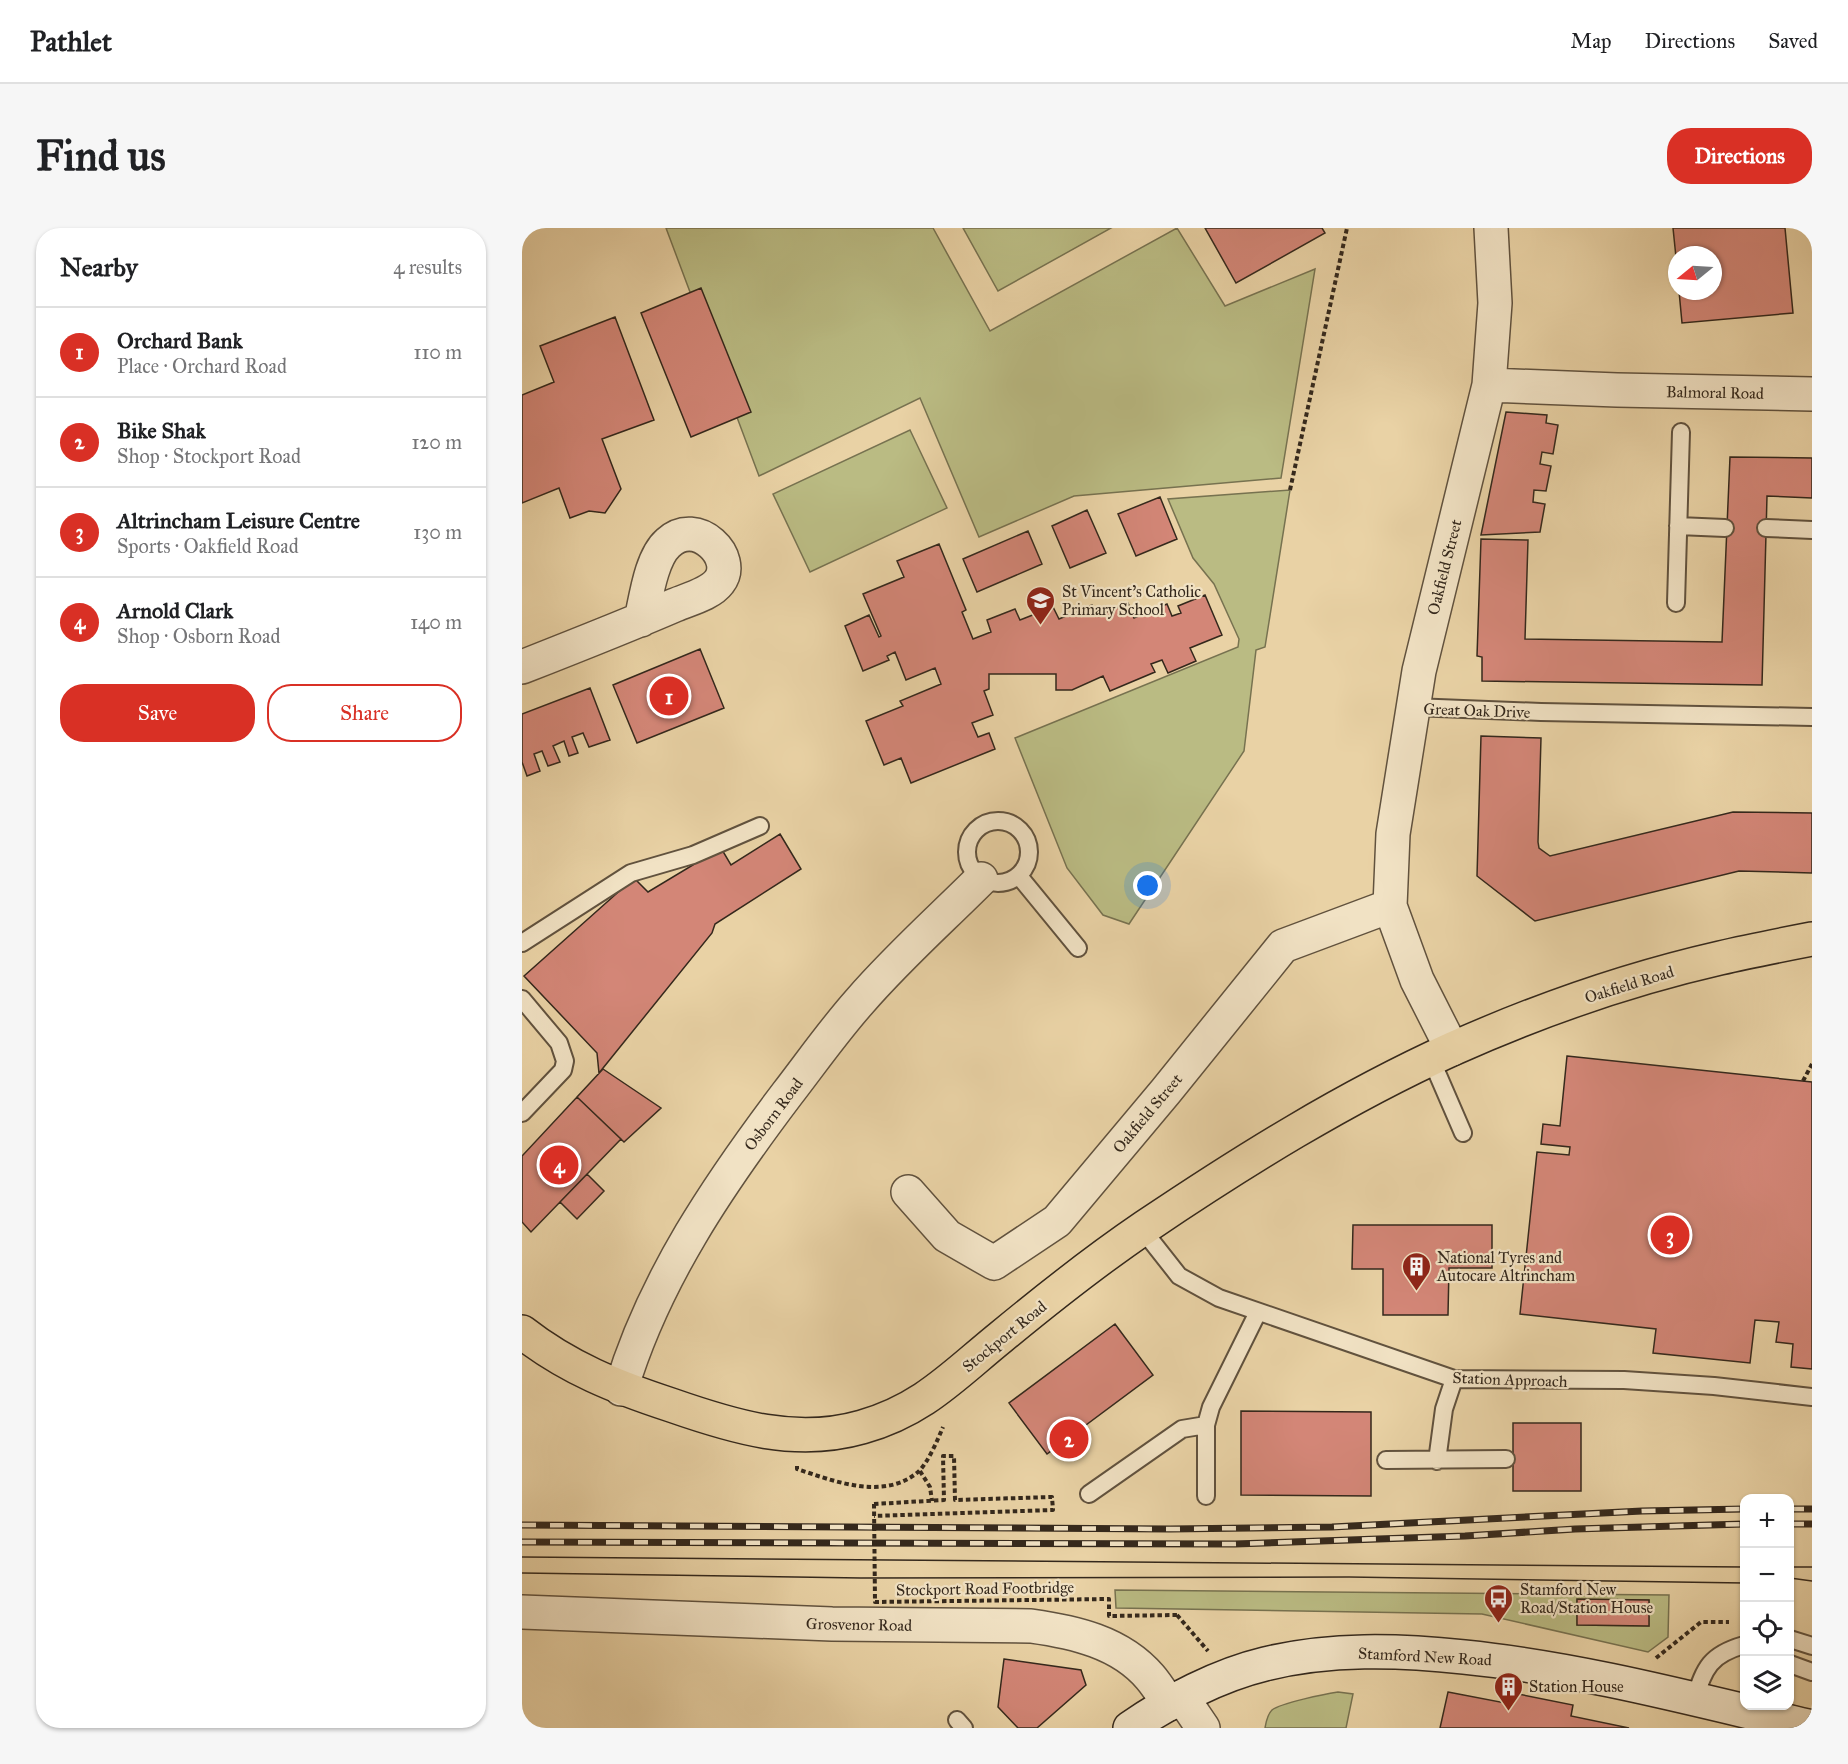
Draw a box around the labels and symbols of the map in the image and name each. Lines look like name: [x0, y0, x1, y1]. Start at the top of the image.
north arrow: [1668, 246, 1722, 300]
street label: Balmoral Road: [1666, 382, 1764, 403]
street label: Oakfield Street: [1423, 517, 1466, 617]
place label: St Vincent's Catholic Primary School: [1062, 582, 1201, 619]
school or university icon: St Vincent's Catholic Primary School: [1025, 584, 1057, 626]
pin: 1: [650, 674, 688, 718]
street label: Great Oak Drive: [1423, 699, 1531, 722]
your location: [1133, 871, 1162, 900]
street label: Oakfield Road: [1582, 962, 1676, 1007]
street label: Oakfield Street: [1109, 1069, 1186, 1157]
street label: Osborn Road: [740, 1074, 807, 1154]
pin: 4: [540, 1142, 579, 1188]
pin: 3: [1650, 1212, 1690, 1258]
place label: National Tyres and Autocare Altrincham: [1436, 1248, 1576, 1285]
building icon: National Tyres and Autocare Altrincham: [1400, 1250, 1432, 1292]
street label: Stockport Road: [958, 1297, 1050, 1376]
street label: Station Approach: [1452, 1368, 1568, 1391]
pin: 2: [1050, 1416, 1088, 1462]
street label: Stockport Road Footbridge: [896, 1577, 1075, 1601]
place label: Stamford New Road/Station House: [1520, 1580, 1653, 1617]
bus stop icon: Stamford New Road/Station House: [1483, 1582, 1515, 1624]
street label: Grosvenor Road: [806, 1614, 912, 1635]
street label: Stamford New Road: [1358, 1644, 1492, 1669]
building icon: Station House: [1492, 1670, 1524, 1712]
place label: Station House: [1529, 1677, 1624, 1696]

